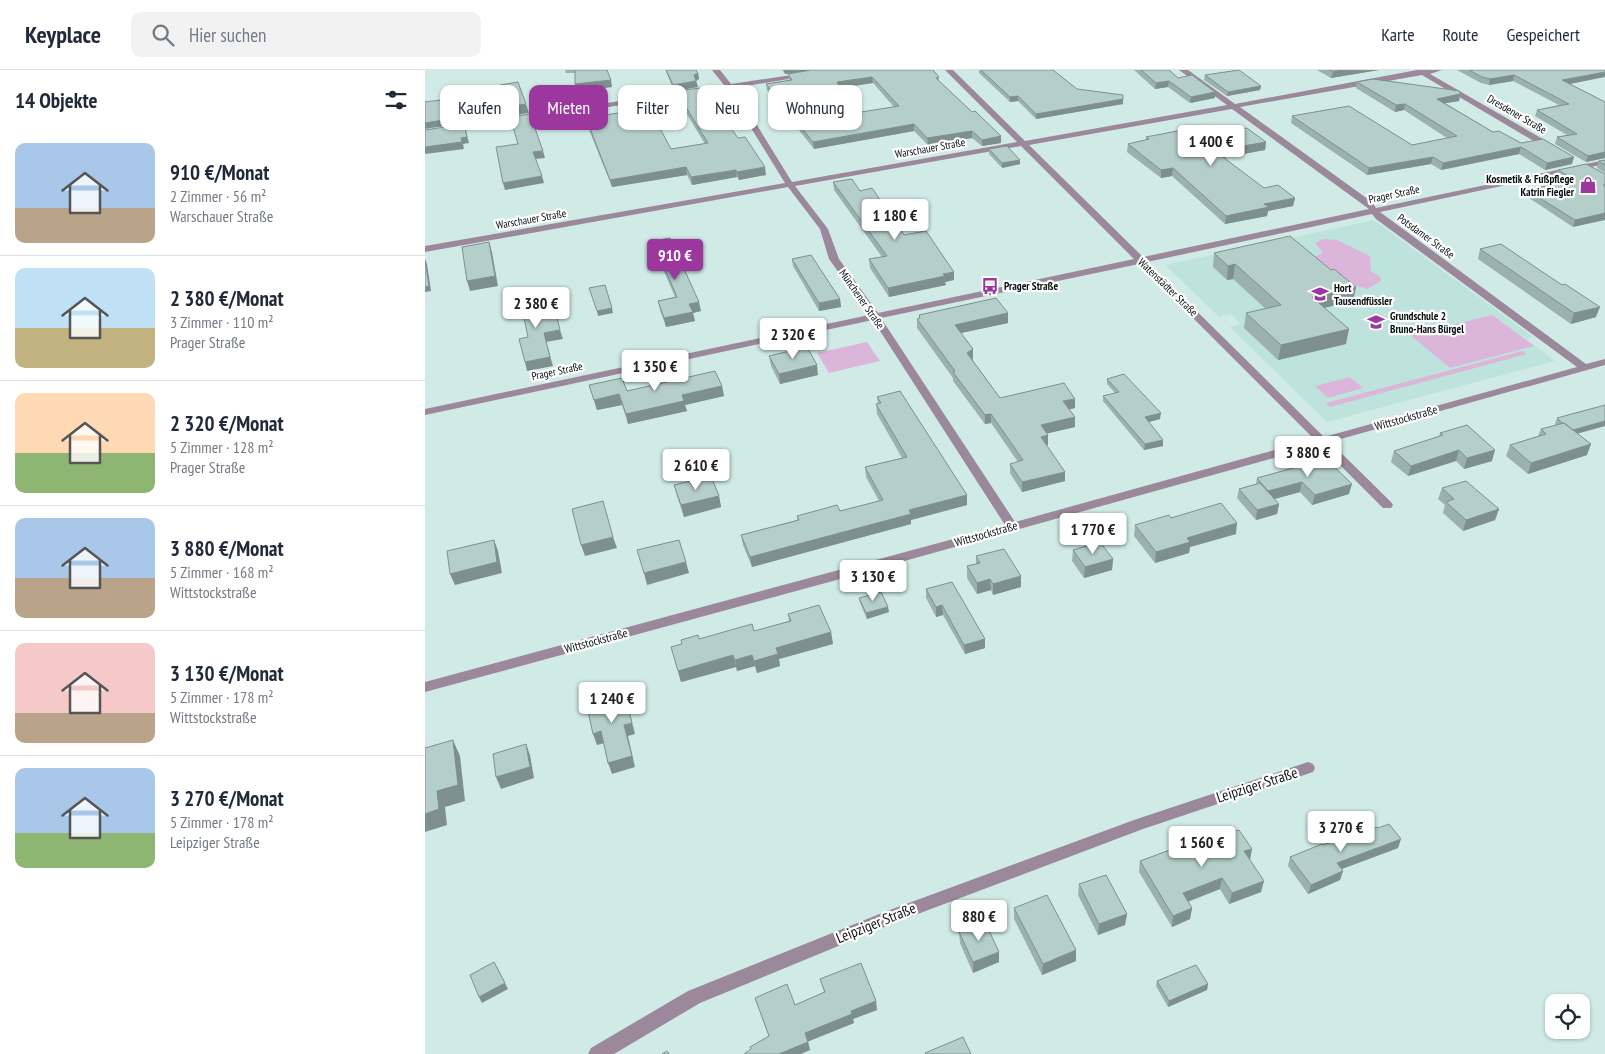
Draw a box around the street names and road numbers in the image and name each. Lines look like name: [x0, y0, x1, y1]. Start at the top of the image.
street label: Dresdener Straße: [1485, 91, 1550, 137]
street label: Warschauer Straße: [894, 135, 967, 161]
street label: Prager Straße: [1367, 182, 1421, 206]
street label: Warschauer Straße: [495, 206, 568, 232]
street label: Potsdamer Straße: [1395, 211, 1458, 262]
street label: Watenstädter Straße: [1135, 255, 1201, 319]
street label: Münchener Straße: [836, 266, 888, 332]
street label: Prager Straße: [530, 359, 584, 383]
street label: Wittstockstraße: [1373, 401, 1439, 434]
street label: Wittstockstraße: [953, 517, 1019, 550]
street label: Wittstockstraße: [563, 625, 629, 656]
street label: Leipziger Straße: [1214, 762, 1300, 807]
street label: Leipziger Straße: [833, 898, 918, 947]

